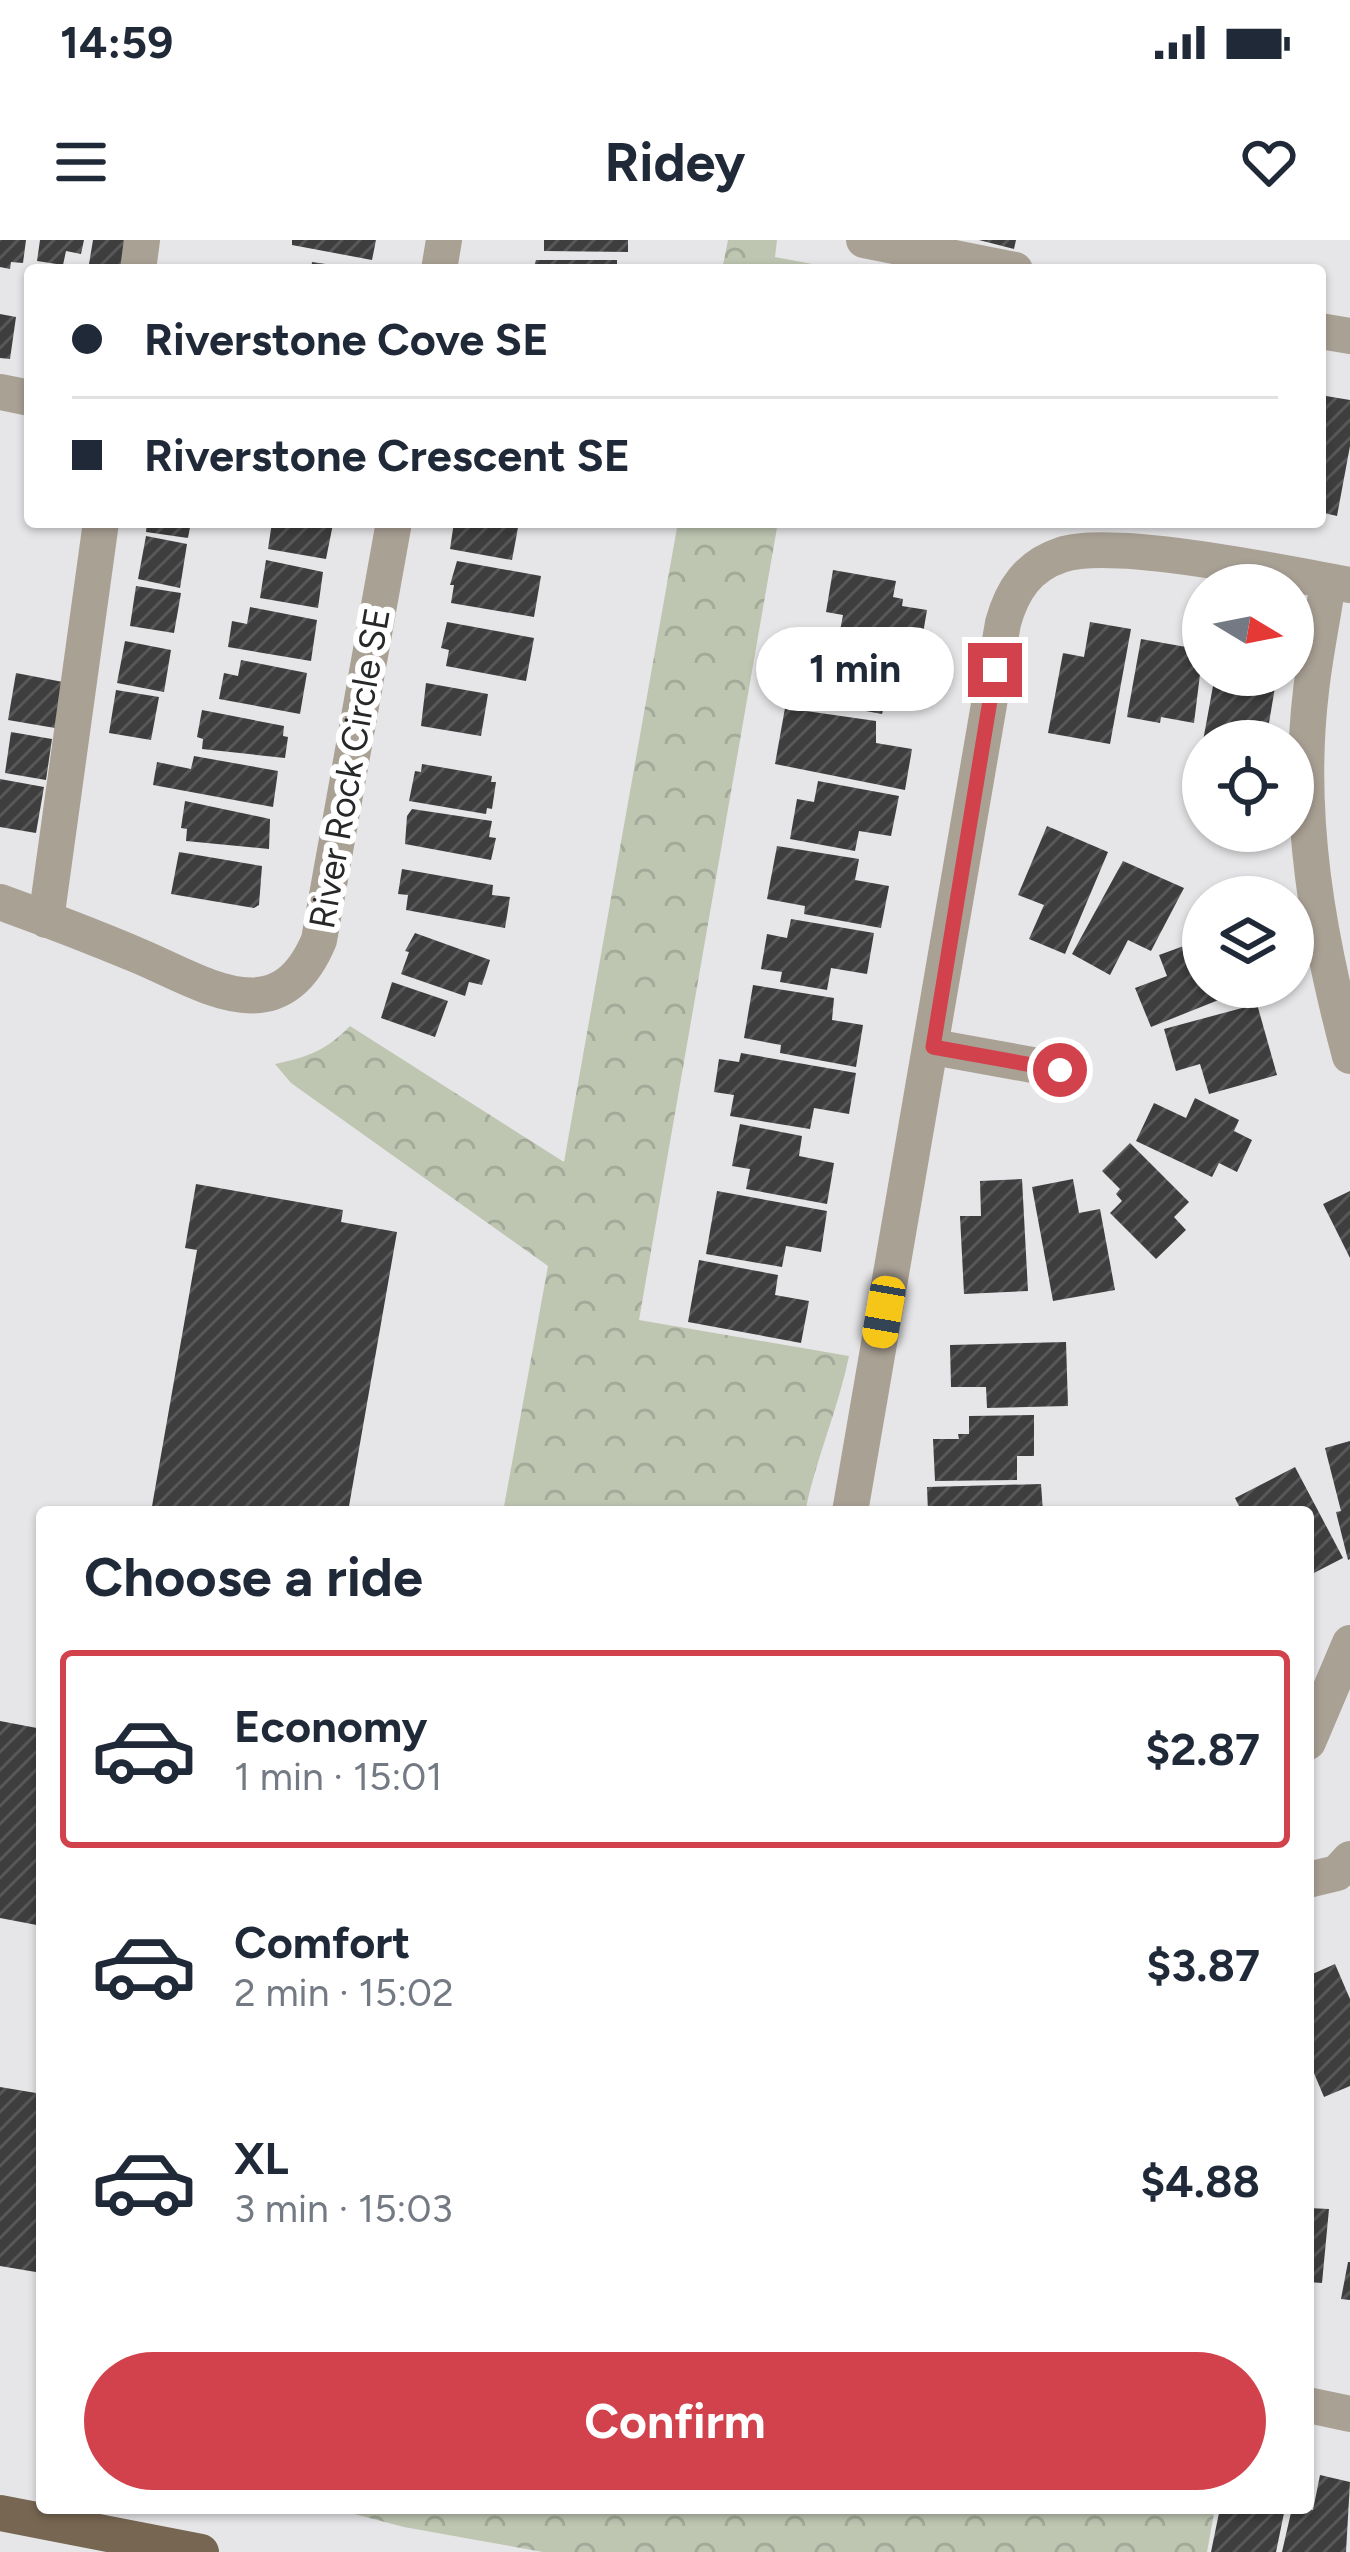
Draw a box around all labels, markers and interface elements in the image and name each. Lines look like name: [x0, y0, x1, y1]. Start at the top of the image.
text: 14:59: [60, 15, 173, 69]
icon: menu: [48, 129, 114, 195]
icon: heart: [1236, 129, 1302, 195]
text: Ridey: [605, 130, 745, 195]
text: Riverstone Cove SE: [144, 312, 549, 366]
text: Riverstone Crescent SE: [144, 428, 630, 482]
north arrow: [1182, 564, 1314, 696]
map controls: [1182, 564, 1314, 1008]
street label: River Rock Circle SE: [300, 604, 399, 932]
callout: 1 min: [755, 628, 953, 712]
route end: [968, 643, 1022, 697]
text: 1 min: [809, 645, 901, 692]
button: locate: [1182, 720, 1314, 852]
button: layers: [1182, 876, 1314, 1008]
route start: [1033, 1043, 1087, 1097]
car: [860, 1273, 908, 1351]
text: Choose a ride: [84, 1545, 423, 1610]
icon: car: [90, 1695, 198, 1803]
text: Economy: [234, 1699, 427, 1753]
text: $2.87: [1145, 1722, 1260, 1776]
text: 1 min · 15:01: [234, 1753, 442, 1800]
icon: car: [90, 1911, 198, 2019]
text: Comfort: [234, 1915, 410, 1969]
text: $3.87: [1146, 1938, 1260, 1992]
text: 2 min · 15:02: [234, 1969, 454, 2016]
icon: car: [90, 2127, 198, 2235]
text: XL: [234, 2131, 289, 2185]
text: $4.88: [1140, 2154, 1260, 2208]
text: 3 min · 15:03: [234, 2185, 453, 2232]
button: Confirm: [84, 2352, 1266, 2490]

